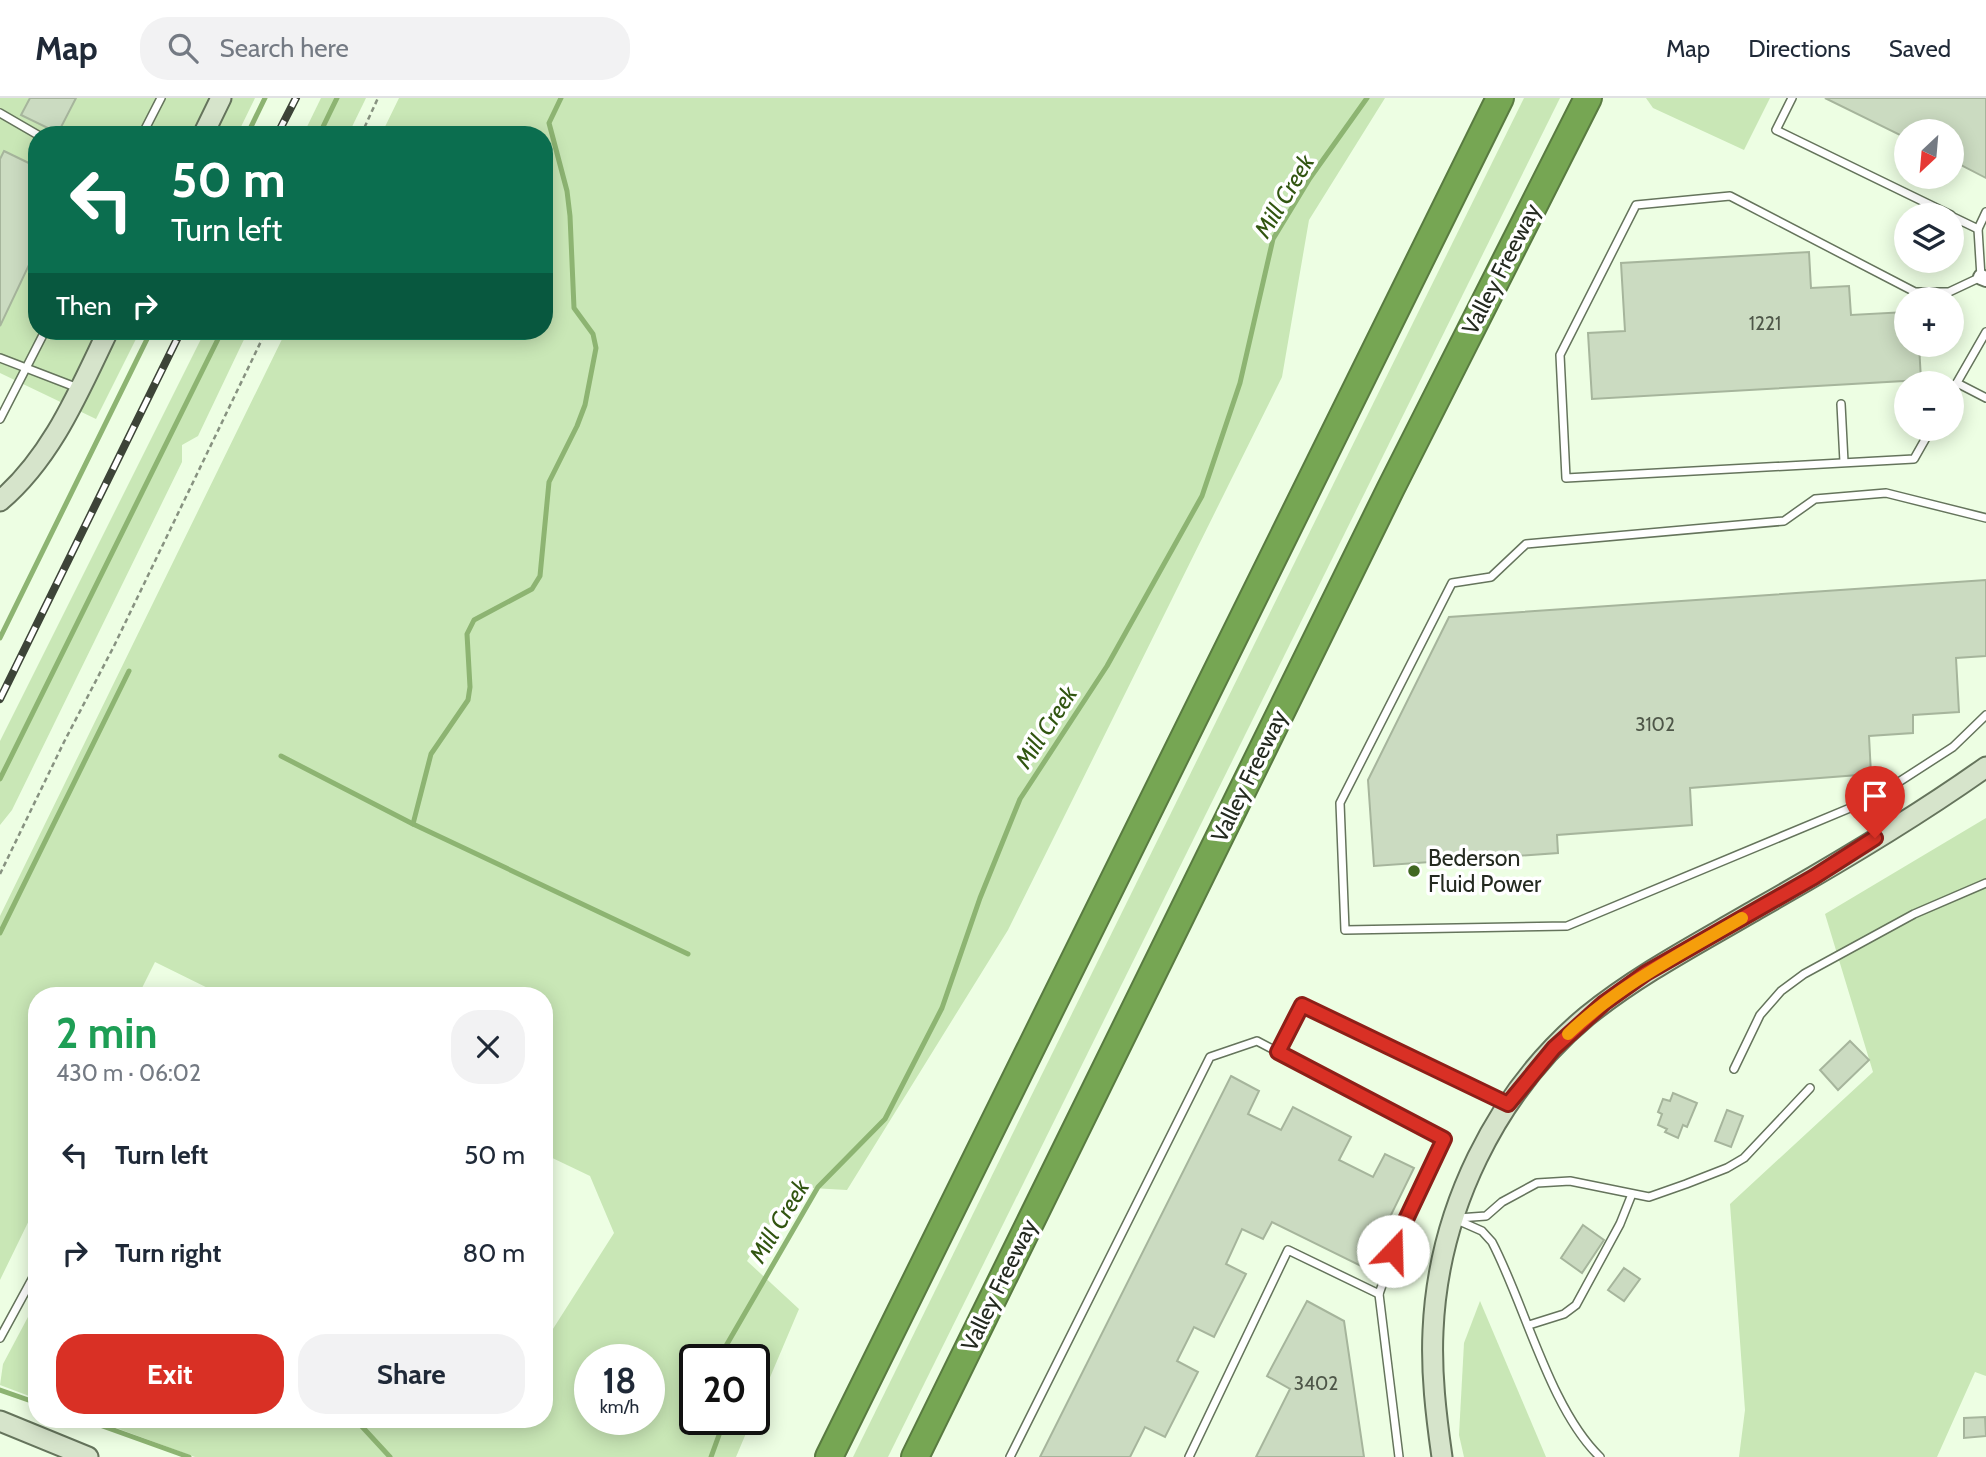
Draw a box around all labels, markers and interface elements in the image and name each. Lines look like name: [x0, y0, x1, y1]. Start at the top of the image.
search box: [140, 17, 630, 80]
text: Map: [35, 28, 98, 68]
icon: search: [164, 29, 202, 67]
text: Search here: [220, 32, 349, 64]
text: Map: [1666, 34, 1710, 63]
text: Directions: [1748, 34, 1851, 63]
text: Saved: [1889, 34, 1951, 63]
north arrow: [1894, 119, 1964, 189]
map controls: [1894, 119, 1964, 441]
water label: Mill Creek: [1247, 148, 1321, 244]
text: 50 m: [171, 150, 286, 209]
icon: left: [56, 154, 147, 245]
street label: Valley Freeway: [1456, 198, 1546, 339]
button: layers: [1894, 203, 1964, 273]
text: Turn left: [171, 210, 282, 249]
icon: right: [126, 287, 164, 325]
button: +: [1894, 287, 1964, 357]
text: Then: [56, 290, 112, 322]
house number: 1221: [1749, 312, 1781, 335]
button: −: [1894, 371, 1964, 441]
water label: Mill Creek: [1008, 680, 1084, 774]
street label: Valley Freeway: [1205, 705, 1293, 847]
house number: 3102: [1635, 713, 1675, 736]
pin: [1845, 766, 1905, 838]
icon: arrive: [1856, 777, 1894, 815]
place label: Bederson Fluid Power: [1428, 844, 1542, 898]
marker: Bederson Fluid Power: [1406, 863, 1422, 879]
text: 2 min: [56, 1007, 157, 1059]
button: close: [451, 1010, 525, 1084]
text: 430 m · 06:02: [56, 1059, 201, 1087]
icon: left: [56, 1136, 94, 1174]
text: Turn left: [115, 1139, 208, 1171]
text: 50 m: [464, 1139, 525, 1171]
water label: Mill Creek: [742, 1173, 816, 1269]
street label: Valley Freeway: [955, 1214, 1043, 1356]
position arrow: [1356, 1214, 1430, 1288]
icon: right: [56, 1234, 94, 1272]
text: Turn right: [115, 1237, 221, 1269]
text: 80 m: [462, 1237, 525, 1269]
button: Exit: [56, 1334, 284, 1414]
button: Share: [298, 1334, 525, 1414]
speed limit sign: 20: [679, 1344, 770, 1435]
text: 18: [602, 1359, 637, 1402]
house number: 3402: [1294, 1372, 1338, 1395]
text: km/h: [600, 1396, 639, 1418]

